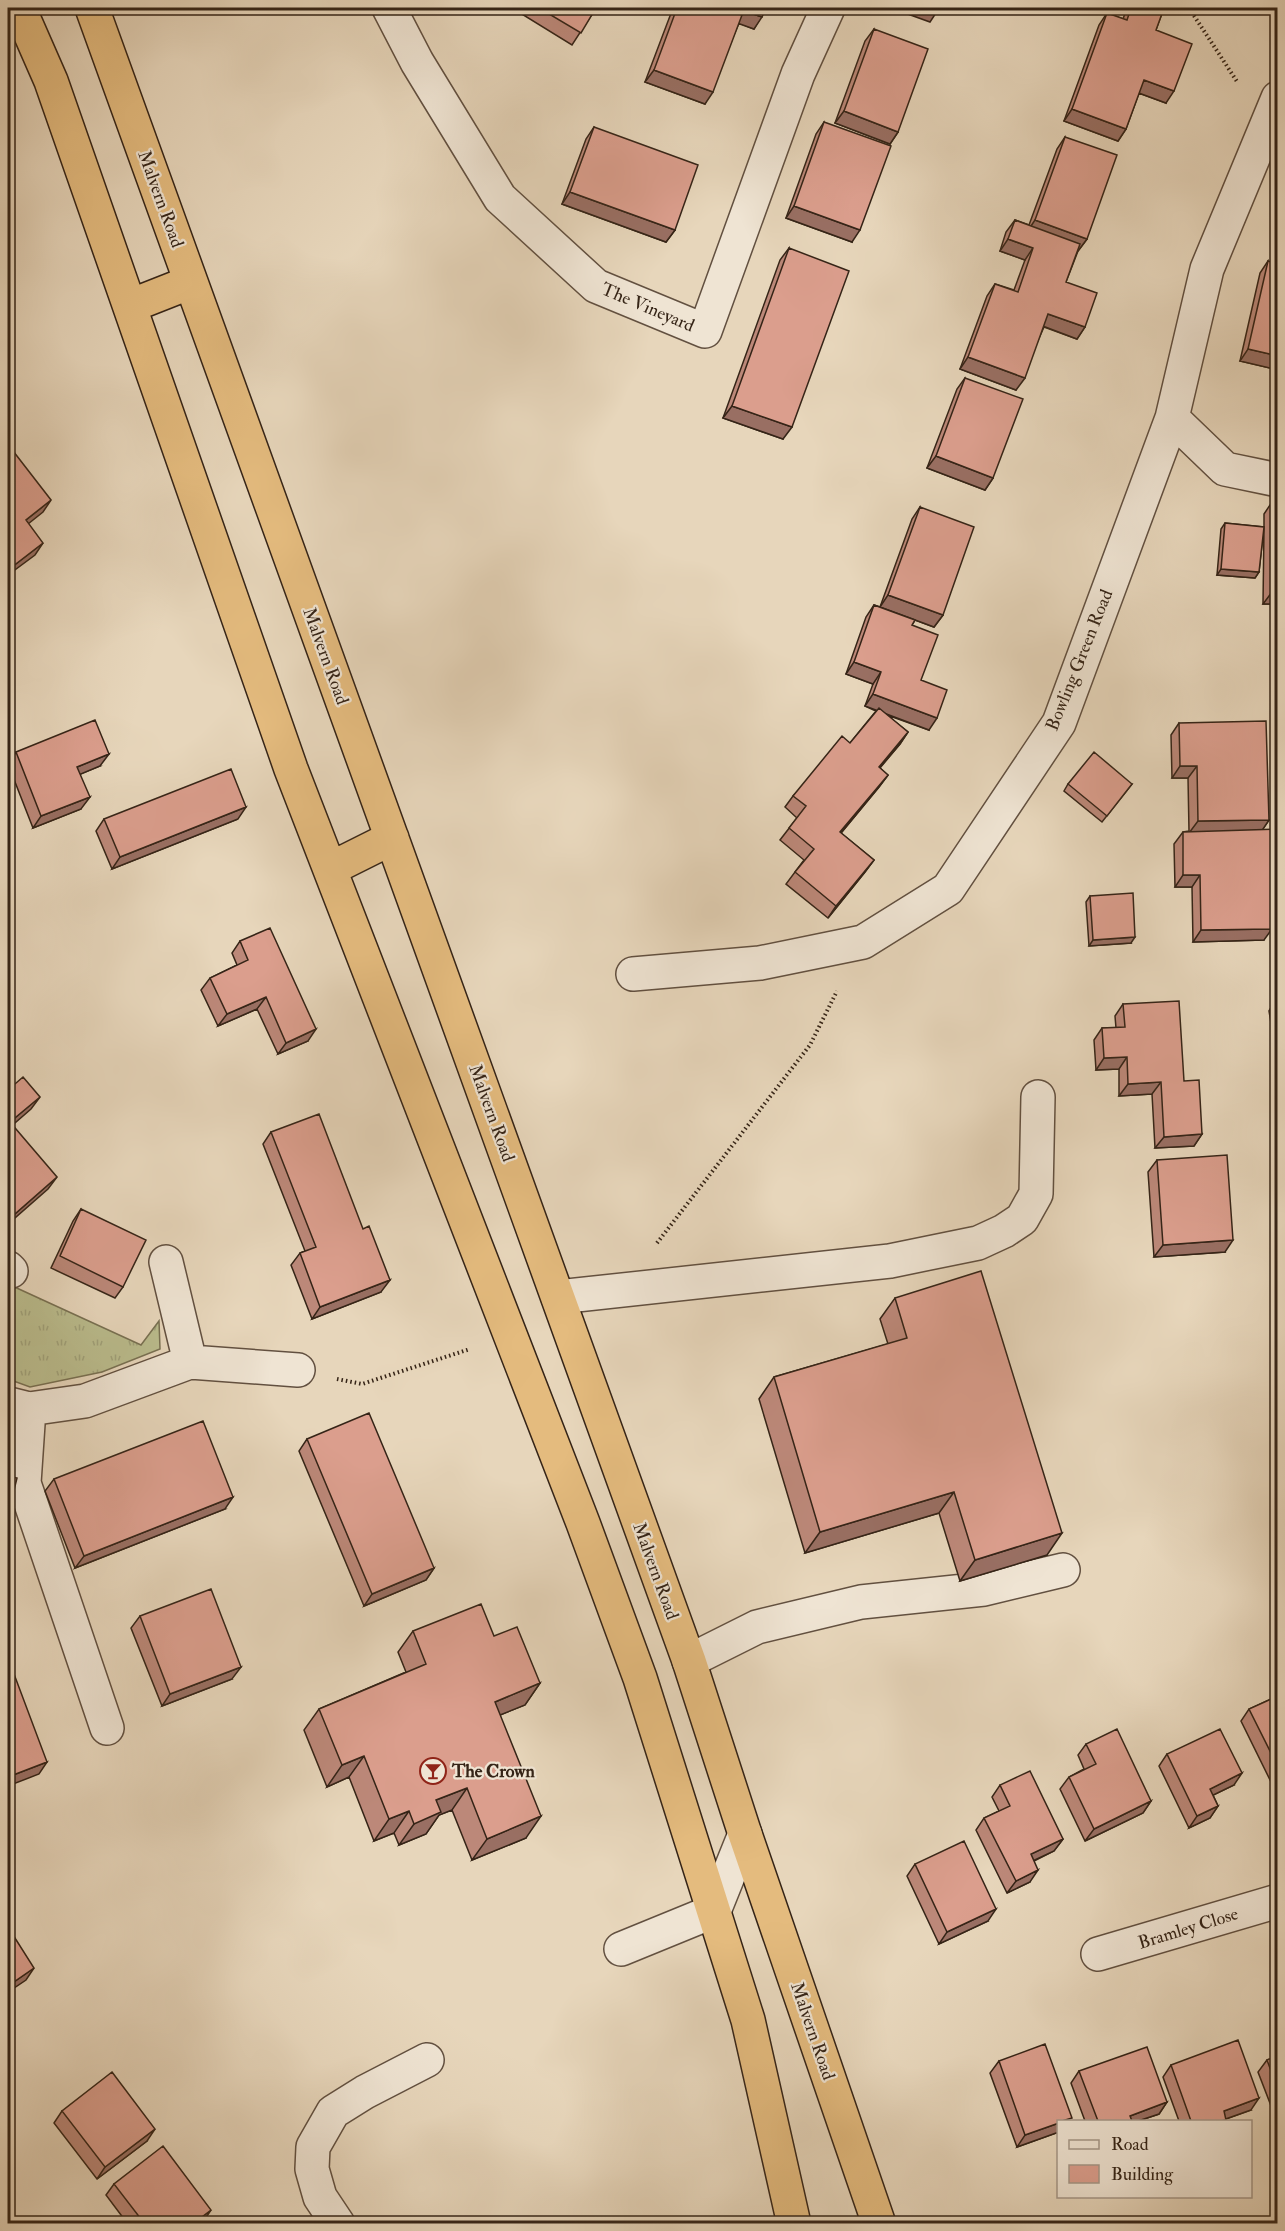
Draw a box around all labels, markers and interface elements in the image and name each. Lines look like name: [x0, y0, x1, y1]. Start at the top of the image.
street label: Malvern Road: [132, 147, 189, 251]
street label: The Vineyard: [598, 278, 698, 337]
street label: Bowling Green Road: [1041, 586, 1118, 734]
street label: Malvern Road: [297, 604, 354, 708]
street label: Malvern Road: [463, 1061, 520, 1165]
street label: Malvern Road: [627, 1519, 684, 1623]
bar icon: The Crown: [418, 1756, 448, 1786]
place label: The Crown: [451, 1760, 535, 1783]
street label: Bramley Close: [1135, 1902, 1242, 1955]
street label: Malvern Road: [785, 1979, 840, 2083]
legend: [1057, 2120, 1252, 2198]
text: Road: [1111, 2133, 1149, 2156]
text: Building: [1111, 2163, 1174, 2186]

